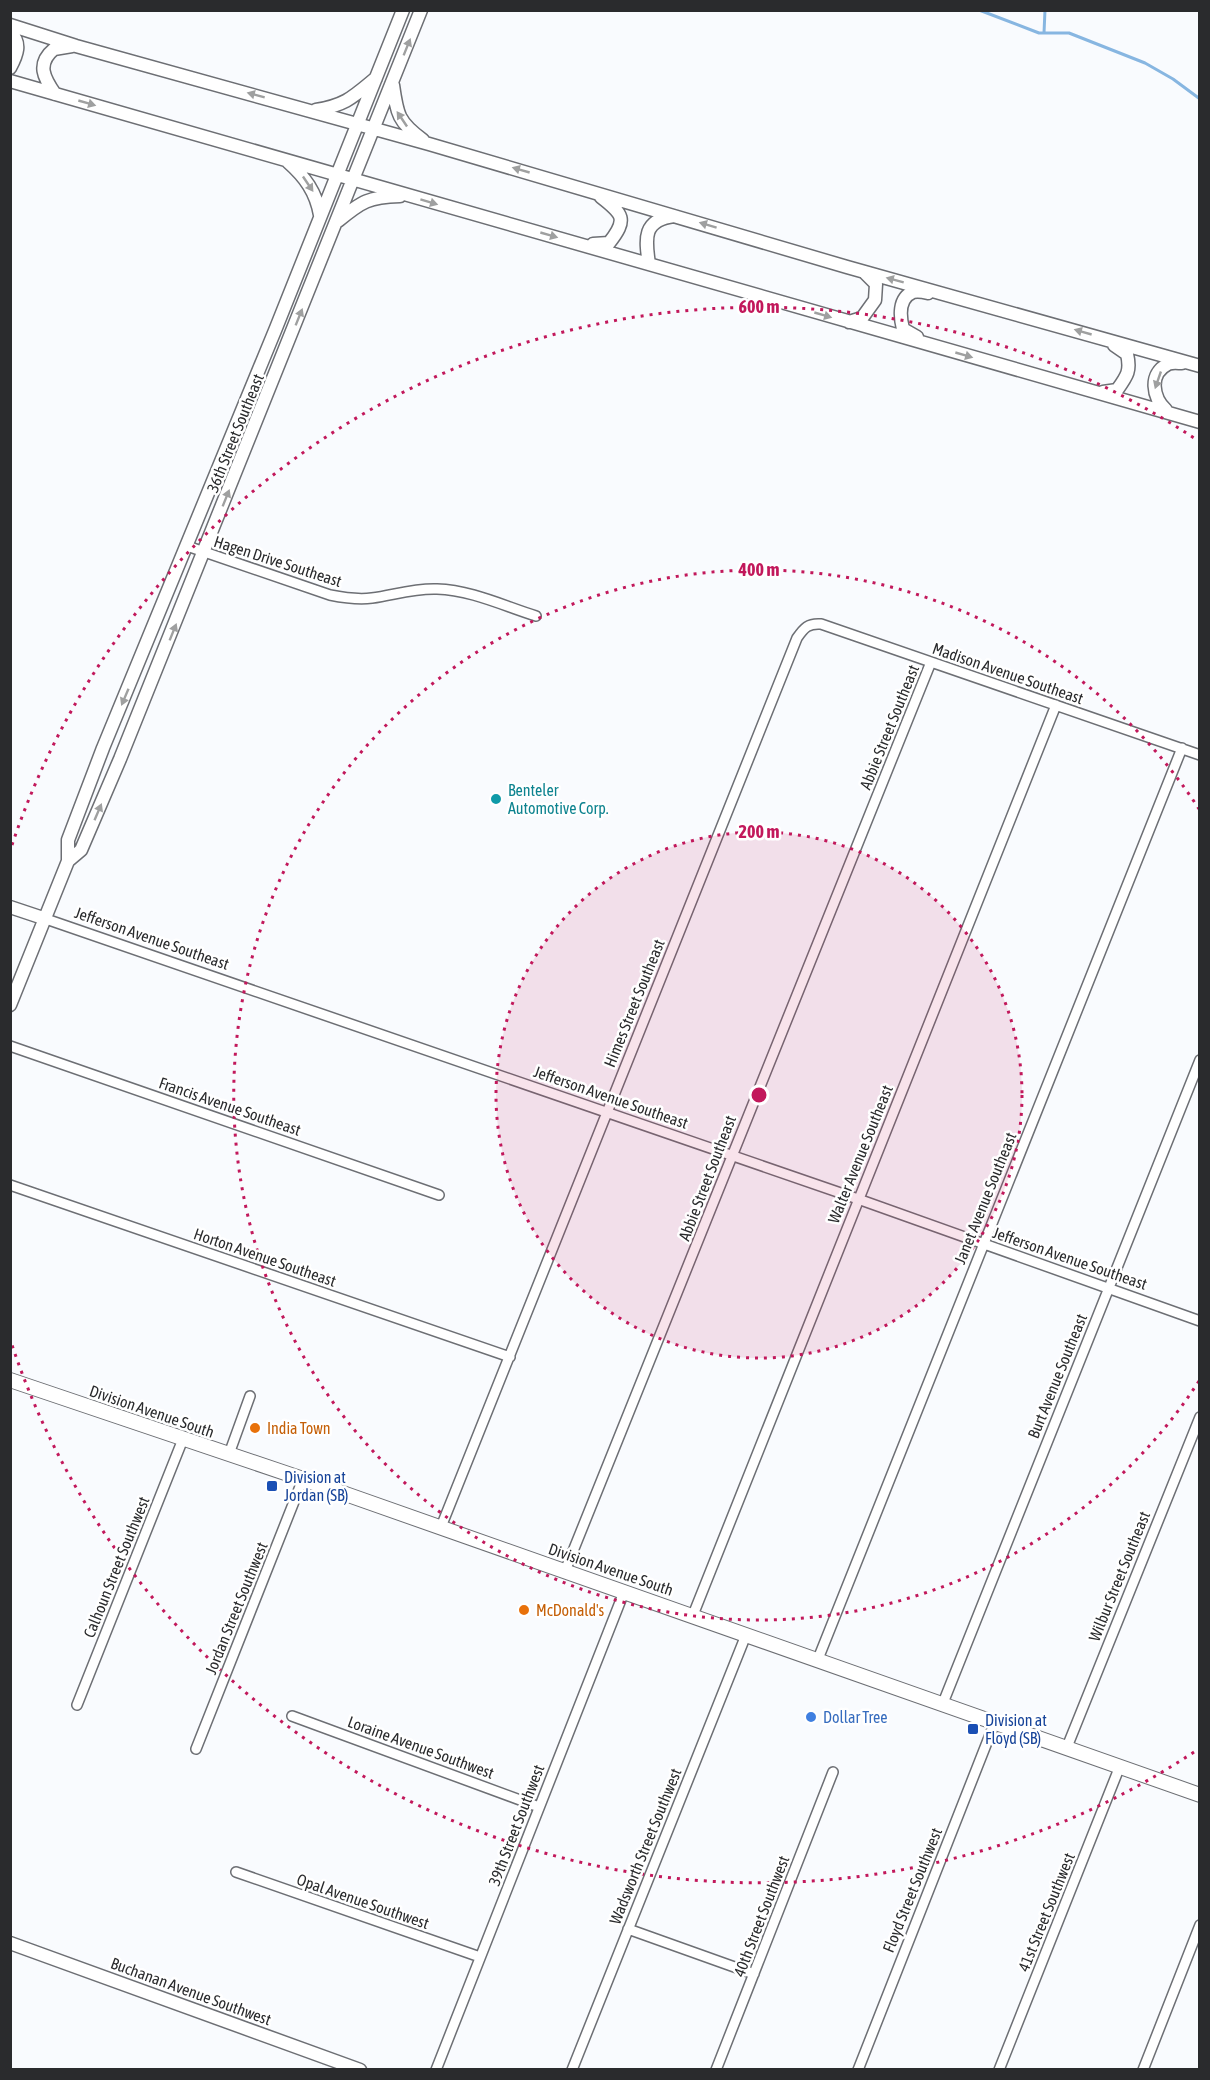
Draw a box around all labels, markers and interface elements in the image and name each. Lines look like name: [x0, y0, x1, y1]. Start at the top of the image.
one-way arrow: [403, 38, 412, 56]
one-way arrow: [247, 90, 265, 99]
one-way arrow: [78, 99, 96, 108]
one-way arrow: [396, 110, 407, 127]
one-way arrow: [512, 165, 530, 174]
one-way arrow: [303, 176, 314, 193]
one-way arrow: [420, 198, 438, 207]
one-way arrow: [699, 220, 717, 229]
one-way arrow: [540, 231, 558, 241]
one-way arrow: [886, 274, 904, 284]
text: 600 m: [739, 296, 779, 317]
one-way arrow: [294, 308, 304, 326]
one-way arrow: [814, 311, 832, 320]
one-way arrow: [1074, 327, 1092, 337]
one-way arrow: [956, 351, 974, 360]
street label: 36th Street Southeast: [203, 371, 267, 495]
one-way arrow: [1152, 371, 1162, 389]
one-way arrow: [221, 489, 231, 507]
street label: Hagen Drive Southeast: [212, 532, 344, 591]
text: 400 m: [738, 559, 779, 580]
one-way arrow: [169, 623, 178, 641]
street label: Madison Avenue Southeast: [930, 639, 1086, 707]
street label: Abbie Street Southeast: [856, 662, 922, 792]
one-way arrow: [120, 688, 129, 706]
place label: Benteler Automotive Corp.: [508, 781, 609, 818]
marker: Benteler Automotive Corp.: [489, 792, 503, 806]
one-way arrow: [94, 803, 103, 821]
text: 200 m: [739, 821, 779, 842]
street label: Jefferson Avenue Southeast: [73, 903, 232, 973]
street label: Himes Street Southeast: [600, 936, 668, 1070]
street label: Jefferson Avenue Southeast: [532, 1062, 691, 1132]
street label: Francis Avenue Southeast: [157, 1073, 304, 1139]
street label: Walter Avenue Southeast: [824, 1082, 896, 1226]
centre of rings: [749, 1085, 769, 1105]
street label: Abbie Street Southeast: [675, 1112, 739, 1243]
street label: Janet Avenue Southeast: [950, 1129, 1020, 1266]
street label: Jefferson Avenue Southeast: [991, 1223, 1150, 1293]
street label: Horton Avenue Southeast: [192, 1224, 339, 1290]
street label: Burt Avenue Southeast: [1024, 1311, 1090, 1441]
street label: Division Avenue South: [87, 1381, 217, 1441]
place label: India Town: [267, 1419, 330, 1437]
marker: India Town: [248, 1421, 262, 1435]
place label: Division at Jordan (SB): [284, 1468, 348, 1505]
marker: Division at Jordan (SB): [265, 1479, 279, 1493]
street label: Calhoun Street Southwest: [79, 1494, 153, 1640]
street label: Wilbur Street Southeast: [1085, 1508, 1153, 1644]
street label: Jordan Street Southwest: [201, 1539, 271, 1677]
street label: Division Avenue South: [546, 1539, 676, 1599]
place label: McDonald's: [536, 1601, 605, 1619]
marker: McDonald's: [517, 1603, 531, 1617]
place label: Dollar Tree: [823, 1708, 888, 1726]
marker: Dollar Tree: [804, 1710, 818, 1724]
place label: Division at Floyd (SB): [985, 1711, 1047, 1748]
street label: Loraine Avenue Southwest: [345, 1712, 497, 1782]
marker: Division at Floyd (SB): [966, 1722, 980, 1736]
street label: 39th Street Southwest: [485, 1762, 548, 1888]
street label: Wadsworth Street Southwest: [605, 1765, 685, 1927]
street label: Floyd Street Southwest: [879, 1825, 946, 1955]
street label: 41st Street Southwest: [1014, 1850, 1078, 1974]
street label: 40th Street Southwest: [730, 1853, 793, 1979]
street label: Opal Avenue Southwest: [294, 1870, 432, 1933]
street label: Buchanan Avenue Southwest: [108, 1954, 274, 2029]

